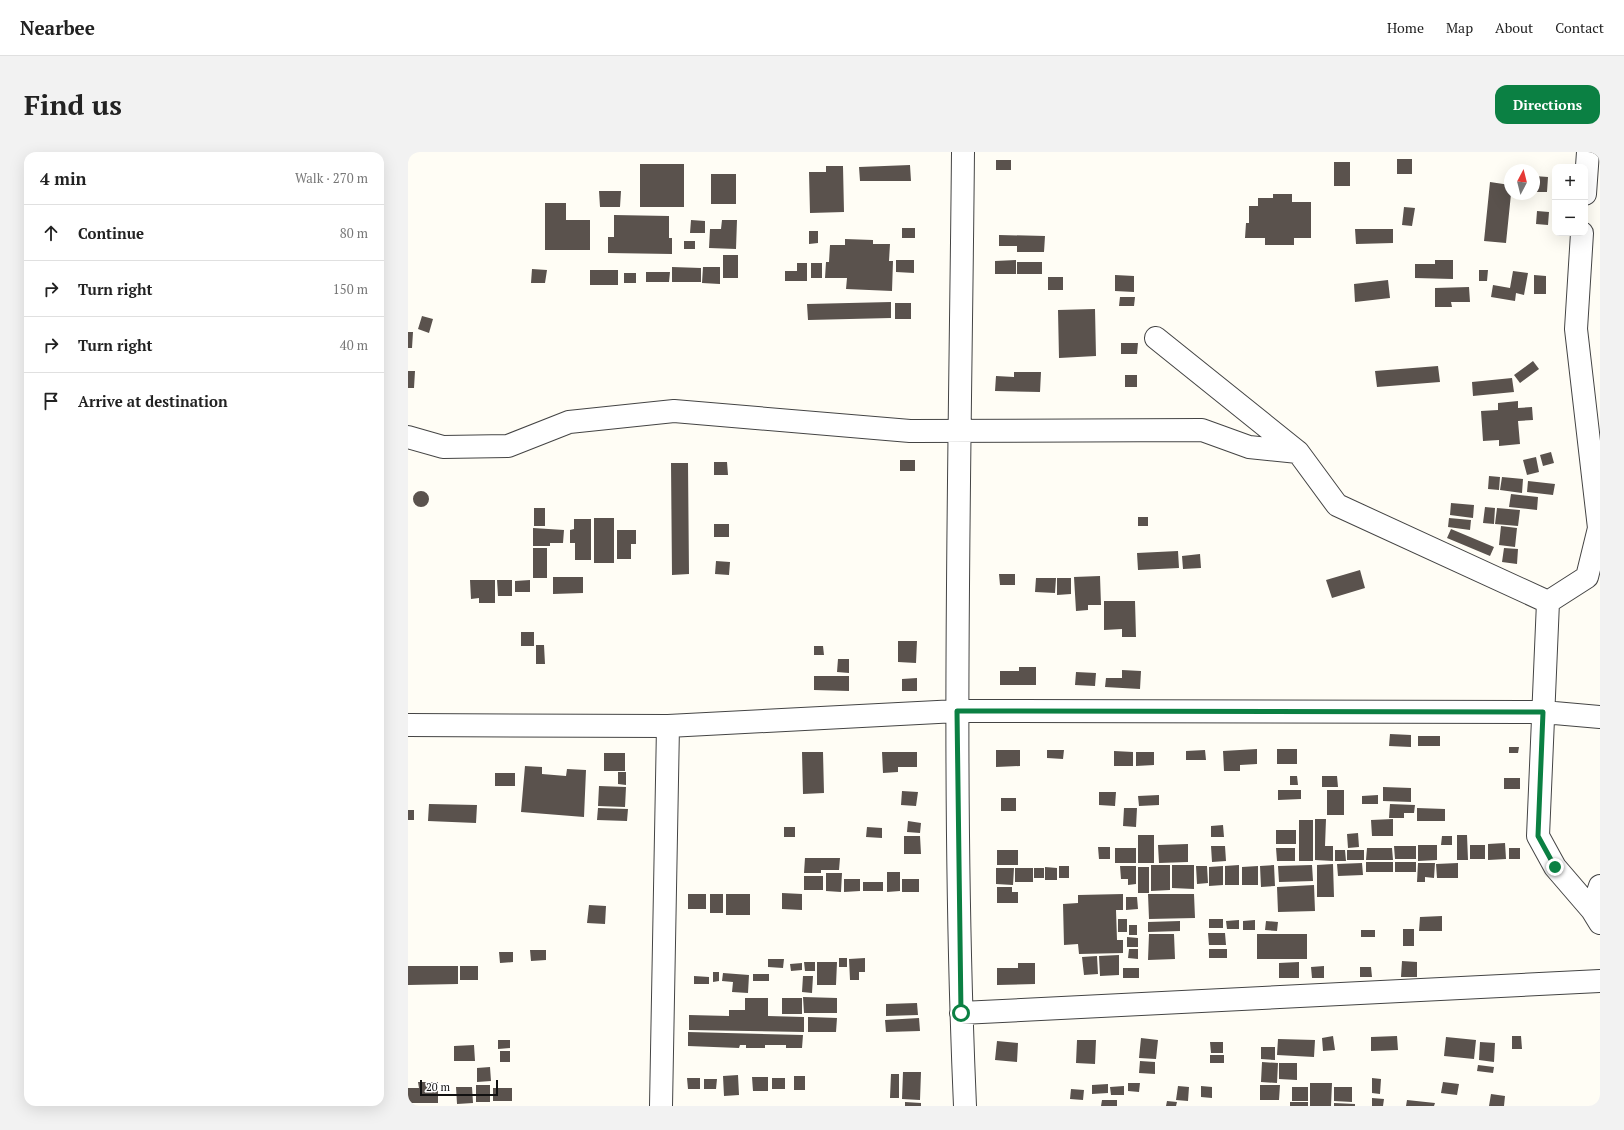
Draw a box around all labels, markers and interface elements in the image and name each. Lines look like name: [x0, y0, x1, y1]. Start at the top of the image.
text: Nearbee: [20, 15, 95, 40]
text: Home: [1387, 18, 1424, 37]
text: Map: [1446, 18, 1473, 37]
text: About: [1495, 18, 1533, 37]
text: Contact: [1555, 18, 1604, 37]
button: Directions: [1495, 85, 1600, 124]
text: Find us: [24, 86, 122, 123]
north arrow: [1504, 164, 1540, 200]
map controls: [1552, 164, 1588, 236]
button: +: [1552, 164, 1588, 200]
text: 4 min: [40, 167, 87, 190]
text: Walk · 270 m: [295, 169, 368, 187]
button: −: [1552, 200, 1588, 236]
icon: ahead: [40, 222, 62, 244]
text: Continue: [78, 223, 144, 243]
text: 80 m: [340, 224, 368, 242]
icon: right: [40, 278, 62, 300]
text: Turn right: [78, 279, 153, 299]
text: 150 m: [333, 280, 368, 298]
icon: right: [40, 334, 62, 356]
text: Turn right: [78, 335, 153, 355]
text: 40 m: [340, 336, 368, 354]
icon: arrive: [40, 390, 62, 412]
text: Arrive at destination: [78, 391, 228, 411]
route end: [1546, 858, 1564, 876]
route start: [952, 1004, 970, 1022]
scale bar: [420, 1078, 498, 1097]
text: 20 m: [426, 1080, 450, 1094]

